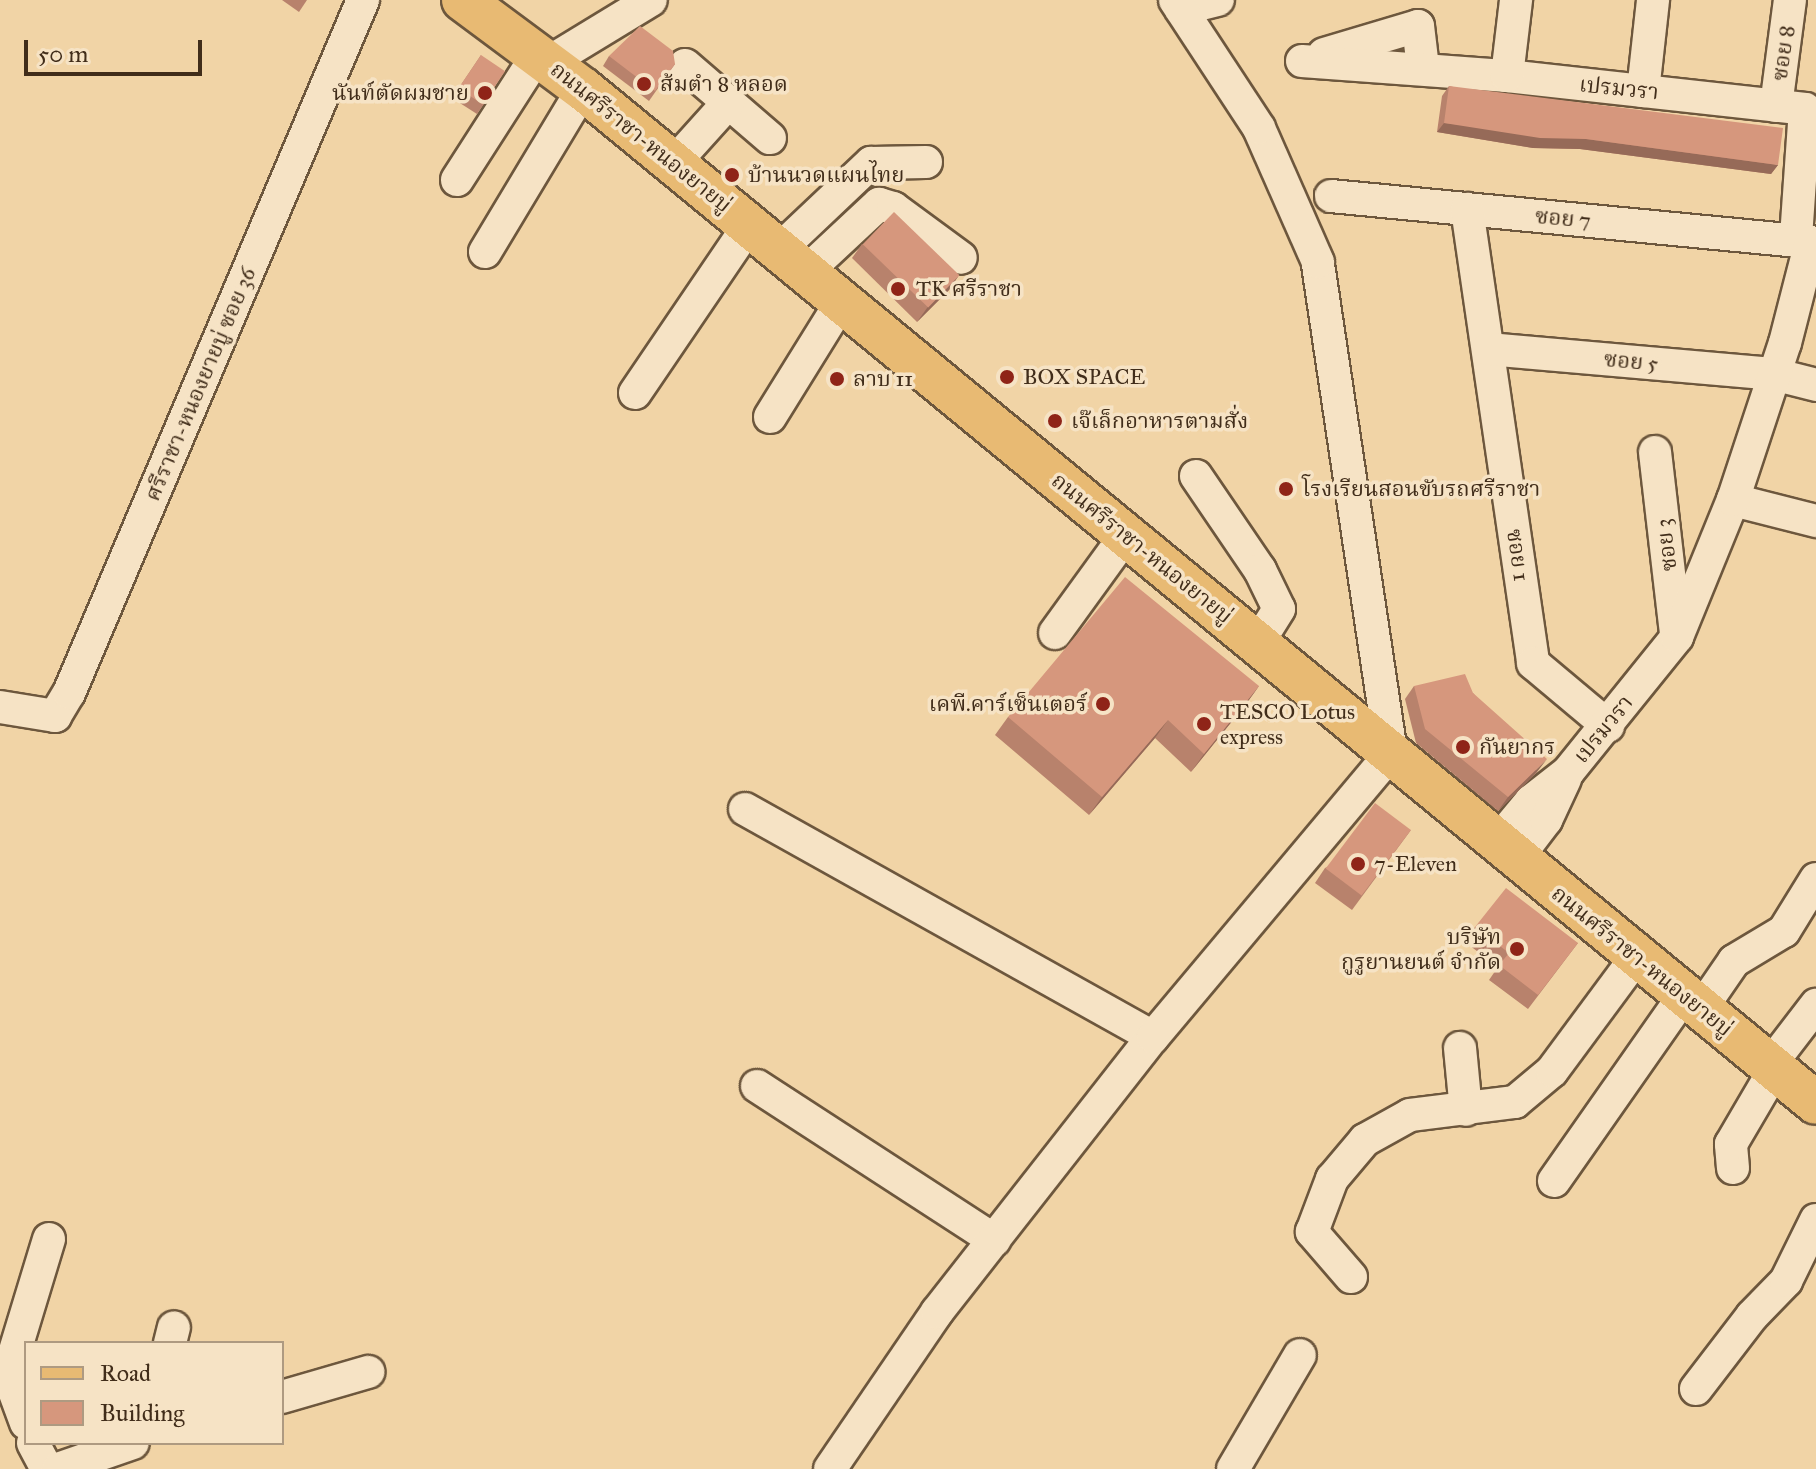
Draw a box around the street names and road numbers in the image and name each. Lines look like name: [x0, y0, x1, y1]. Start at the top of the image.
street label: ซอย 8: [1766, 24, 1800, 82]
street label: ถนนศรีราชา-หนองยายบู่: [545, 56, 737, 218]
street label: เปรมวรา: [1578, 71, 1660, 105]
street label: ซอย 7: [1534, 202, 1592, 234]
street label: ศรีราชา-หนองยายบู่ ซอย 36: [139, 263, 261, 505]
street label: ซอย 5: [1603, 345, 1659, 377]
street label: ถนนศรีราชา-หนองยายบู่: [1046, 467, 1238, 629]
street label: ซอย 3: [1650, 517, 1682, 573]
street label: ซอย 1: [1501, 527, 1535, 583]
street label: เปรมวรา: [1568, 690, 1638, 768]
street label: ถนนศรีราชา-หนองยายบู่: [1546, 880, 1738, 1042]

